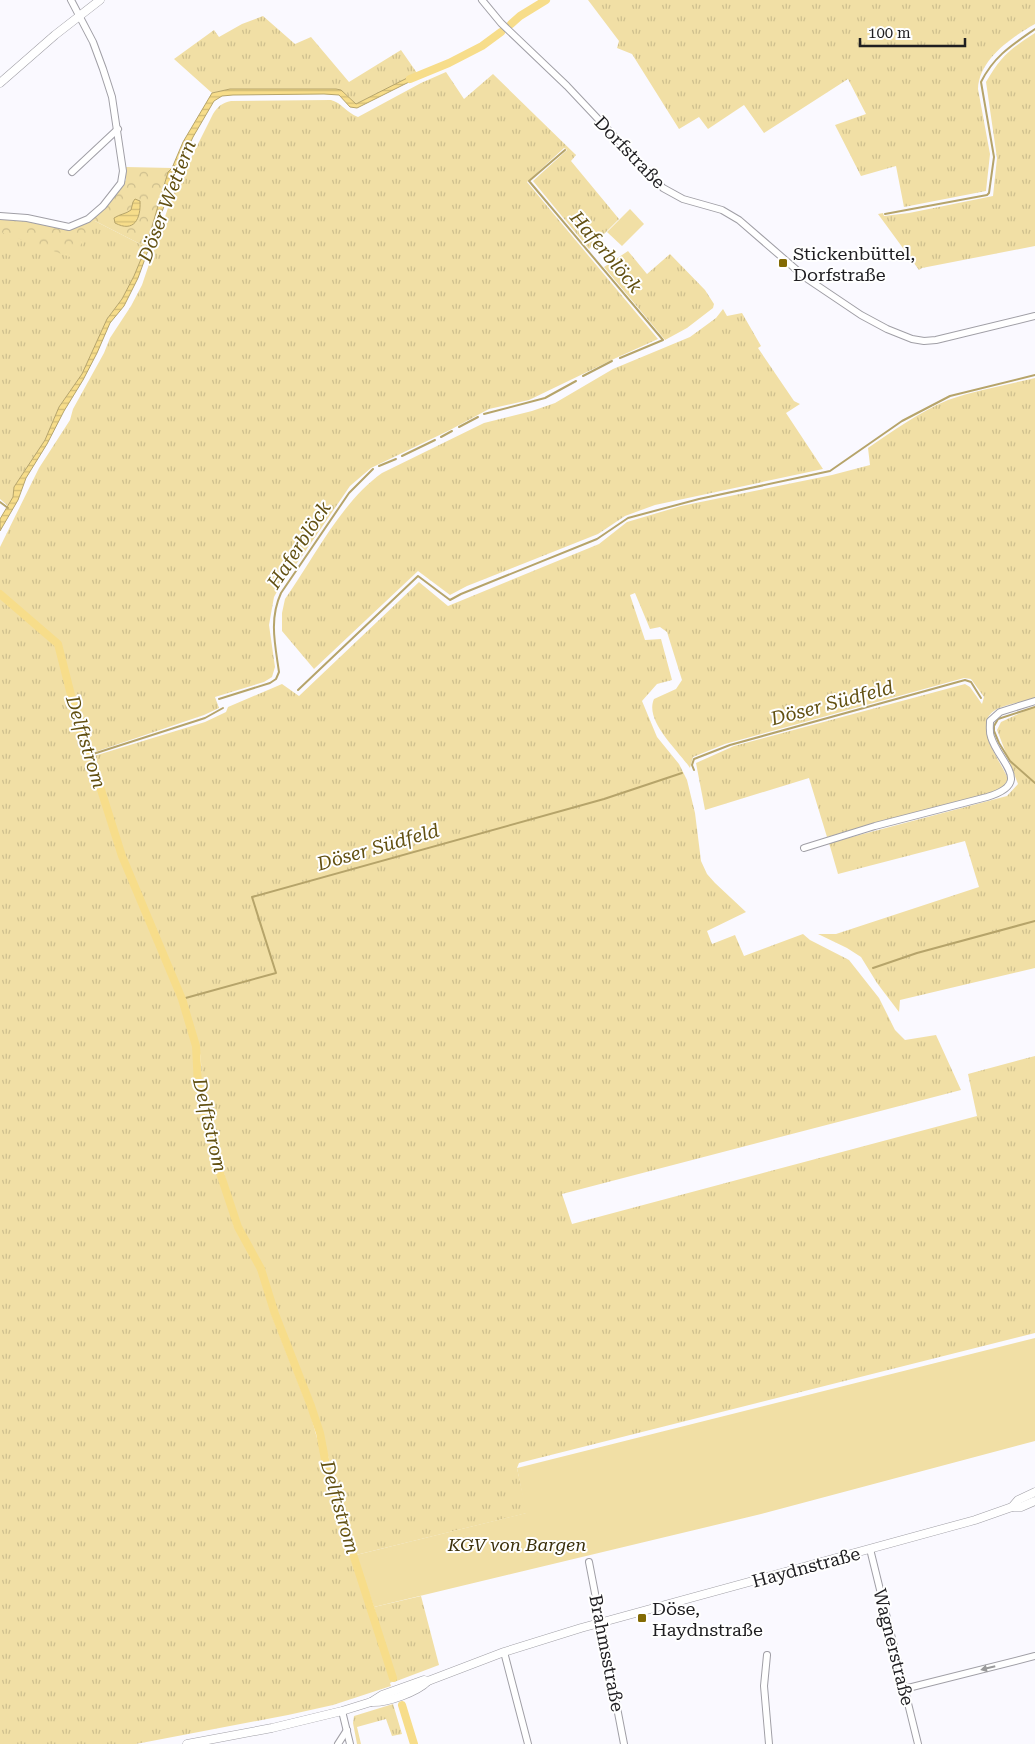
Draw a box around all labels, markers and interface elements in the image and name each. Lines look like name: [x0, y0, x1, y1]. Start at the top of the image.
scale bar: [860, 15, 965, 47]
text: 100 m: [868, 24, 911, 42]
street label: Dorfstraße: [590, 111, 670, 193]
water label: Döser Wettern: [133, 136, 201, 266]
water label: Haferblöck: [565, 206, 647, 298]
place label: Stickenbüttel, Dorfstraße: [793, 243, 915, 285]
marker: Stickenbüttel, Dorfstraße: [777, 257, 789, 269]
water label: Haferblöck: [262, 496, 336, 594]
water label: Döser Südfeld: [767, 676, 896, 731]
water label: Delftstrom: [61, 692, 111, 792]
water label: Döser Südfeld: [313, 819, 442, 876]
water label: Delftstrom: [188, 1075, 232, 1175]
water label: Delftstrom: [315, 1457, 364, 1557]
park label: KGV von Bargen: [447, 1534, 586, 1555]
street label: Haydnstraße: [750, 1542, 862, 1591]
street label: Wagnerstraße: [869, 1586, 919, 1708]
street label: Brahmsstraße: [585, 1593, 629, 1713]
place label: Döse, Haydnstraße: [652, 1598, 763, 1640]
marker: Döse, Haydnstraße: [636, 1612, 648, 1624]
one-way arrow: [980, 1664, 995, 1672]

